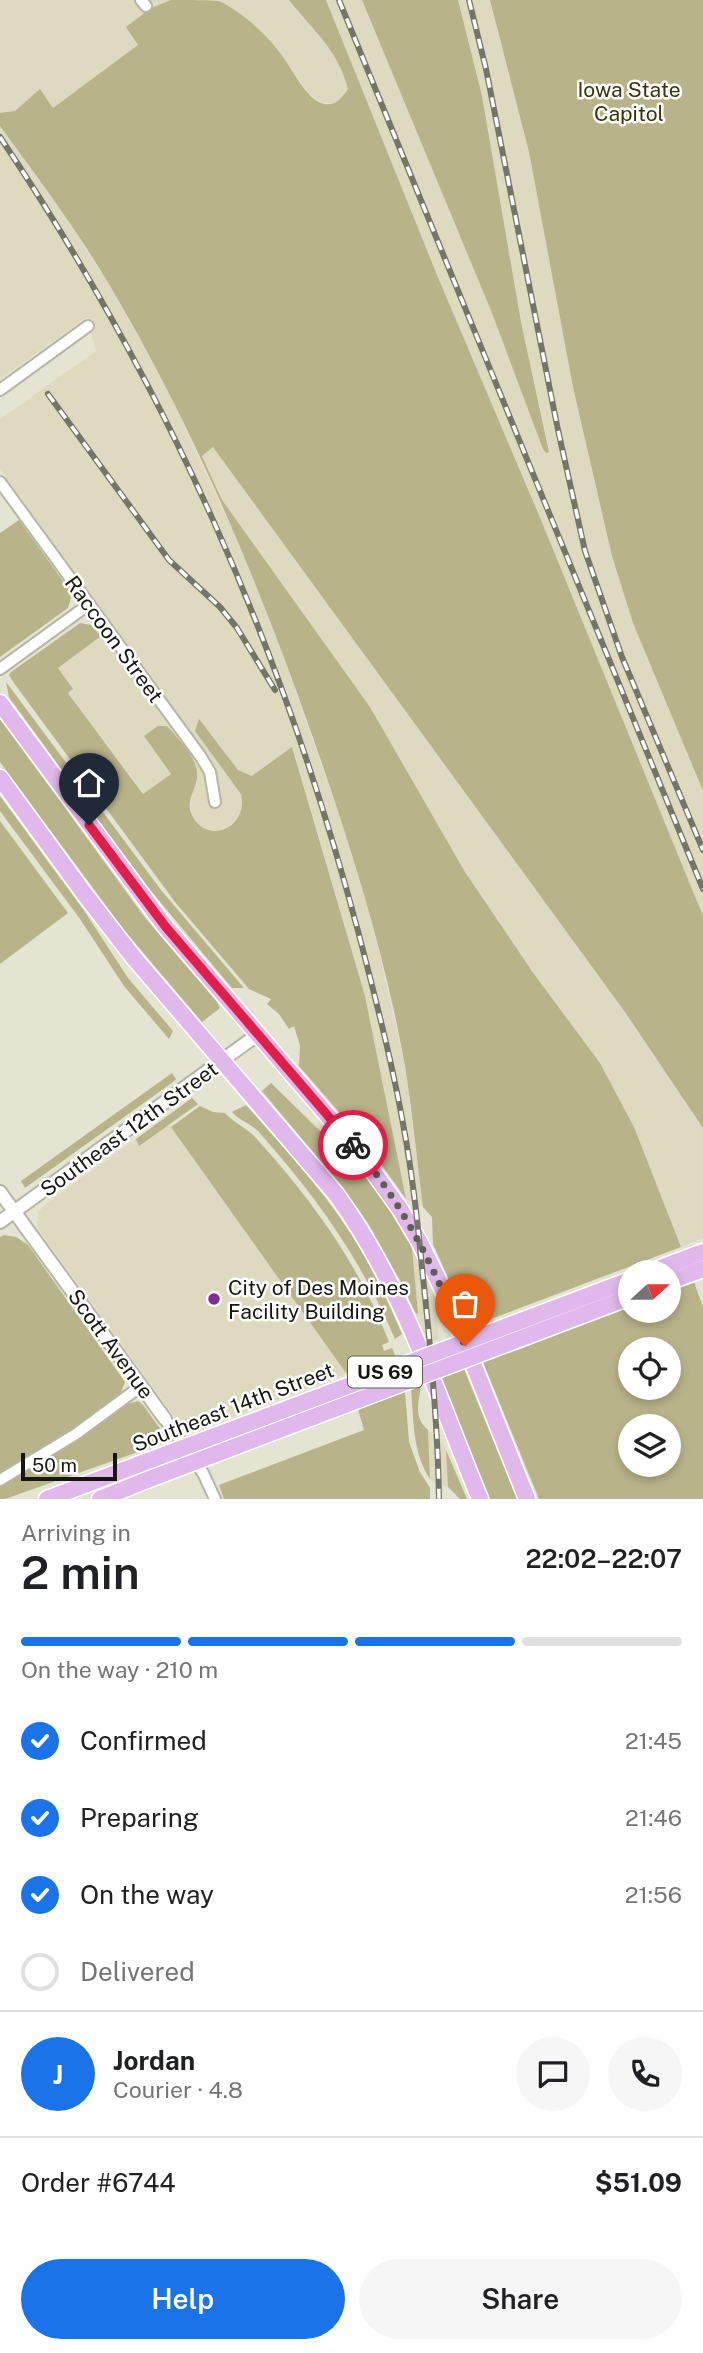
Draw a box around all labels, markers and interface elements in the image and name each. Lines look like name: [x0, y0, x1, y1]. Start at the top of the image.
park label: Iowa State Capitol: [577, 77, 681, 126]
street label: Raccoon Street: [60, 571, 168, 707]
pin: [59, 753, 119, 825]
icon: home: [70, 764, 108, 802]
street label: Southeast 12th Street: [35, 1056, 223, 1202]
courier: [318, 1110, 388, 1180]
icon: bike: [334, 1126, 372, 1164]
north arrow: [618, 1260, 681, 1323]
map controls: [618, 1260, 681, 1477]
pin: [435, 1274, 495, 1346]
place label: City of Des Moines Facility Building: [228, 1275, 409, 1324]
street label: Scott Avenue: [63, 1284, 159, 1404]
icon: bag: [446, 1285, 484, 1323]
marker: City of Des Moines Facility Building: [206, 1291, 222, 1307]
button: locate: [618, 1337, 681, 1400]
road number: US 69: [348, 1356, 422, 1388]
street label: Southeast 14th Street: [129, 1357, 337, 1457]
button: layers: [618, 1414, 681, 1477]
scale bar: [21, 1450, 117, 1482]
text: 50 m: [32, 1454, 77, 1476]
text: Arriving in: [21, 1519, 131, 1546]
text: 22:02–22:07: [526, 1543, 682, 1574]
text: 2 min: [21, 1545, 140, 1599]
text: On the way · 210 m: [21, 1656, 218, 1683]
icon: check: [21, 1722, 59, 1760]
text: Confirmed: [80, 1725, 207, 1756]
text: 21:45: [625, 1727, 682, 1754]
icon: check: [21, 1799, 59, 1837]
text: Preparing: [80, 1802, 199, 1833]
text: 21:46: [625, 1804, 682, 1831]
icon: check: [21, 1876, 59, 1914]
text: On the way: [80, 1879, 214, 1910]
text: 21:56: [625, 1881, 682, 1908]
text: Delivered: [80, 1956, 195, 1987]
button: chat: [516, 2037, 590, 2111]
button: phone: [608, 2037, 682, 2111]
text: Jordan: [113, 2045, 195, 2076]
text: J: [53, 2059, 63, 2090]
text: Courier · 4.8: [113, 2076, 243, 2103]
text: Order #6744: [21, 2167, 176, 2198]
text: $51.09: [595, 2167, 682, 2198]
button: Help: [21, 2259, 345, 2339]
button: Share: [359, 2259, 682, 2339]

